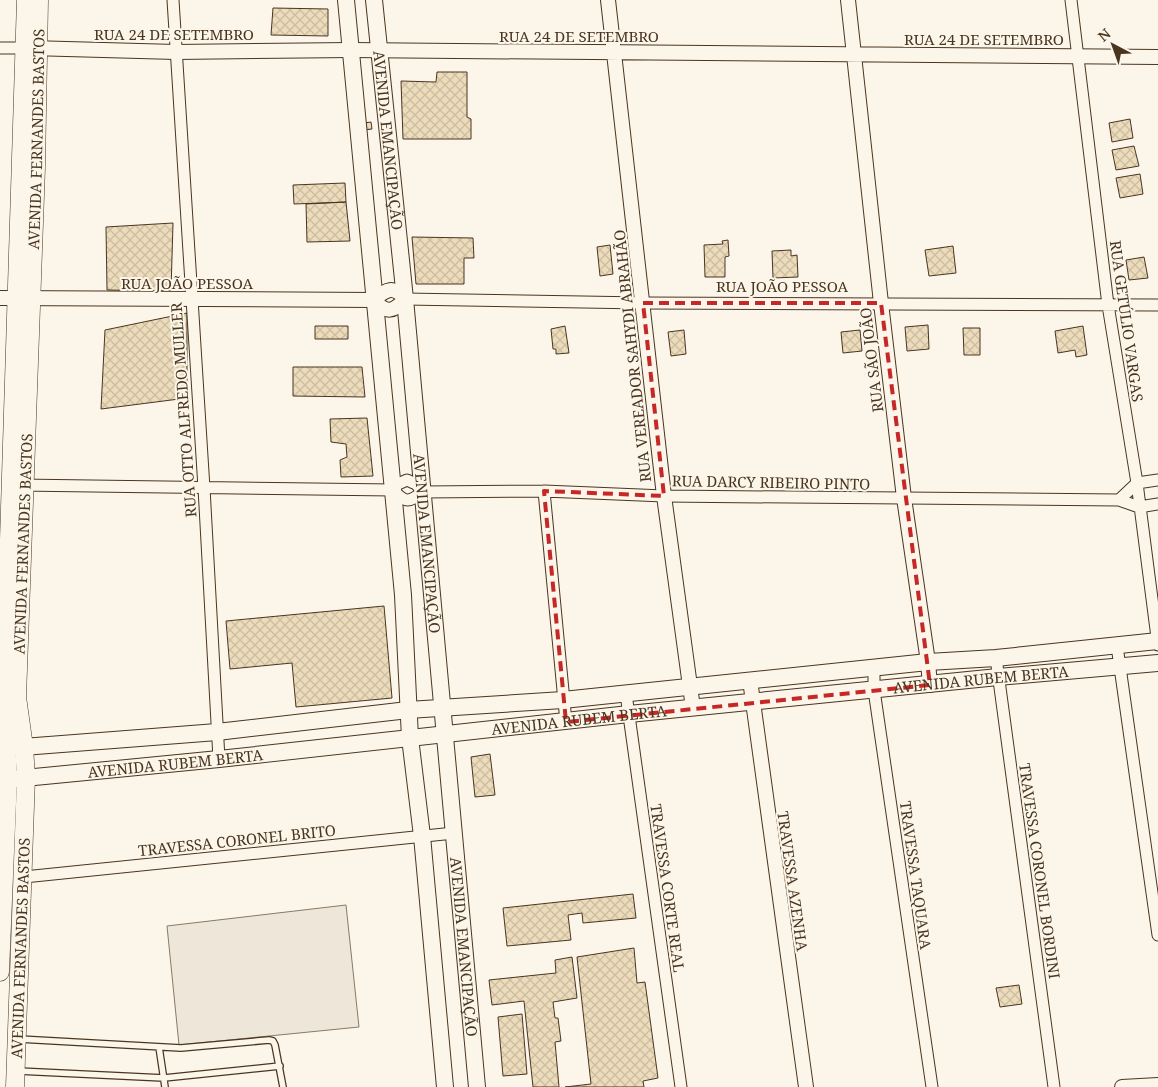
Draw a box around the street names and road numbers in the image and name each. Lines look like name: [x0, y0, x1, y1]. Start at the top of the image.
street label: RUA 24 DE SETEMBRO: [94, 24, 254, 44]
street label: RUA 24 DE SETEMBRO: [499, 26, 659, 46]
street label: AVENIDA FERNANDES BASTOS: [23, 28, 48, 250]
street label: RUA 24 DE SETEMBRO: [904, 29, 1064, 49]
street label: AVENIDA EMANCIPAÇÃO: [369, 50, 408, 231]
street label: RUA VEREADOR SAHYDI ABRAHÃO: [609, 229, 655, 483]
street label: RUA GETÚLIO VARGAS: [1106, 239, 1148, 403]
street label: RUA JOÃO PESSOA: [121, 273, 254, 293]
street label: RUA JOÃO PESSOA: [716, 276, 849, 296]
street label: RUA OTTO ALFREDO MULLER: [166, 302, 200, 518]
street label: RUA SÃO JOÃO: [855, 306, 887, 414]
street label: AVENIDA FERNANDES BASTOS: [9, 433, 36, 655]
street label: AVENIDA EMANCIPAÇÃO: [409, 453, 445, 634]
street label: RUA DARCY RIBEIRO PINTO: [672, 470, 870, 494]
street label: AVENIDA RUBEM BERTA: [892, 661, 1070, 697]
street label: AVENIDA RUBEM BERTA: [490, 700, 668, 739]
street label: AVENIDA RUBEM BERTA: [87, 744, 264, 782]
street label: TRAVESSA CORONEL BORDINI: [1015, 762, 1065, 980]
street label: TRAVESSA TAQUARA: [896, 800, 936, 951]
street label: TRAVESSA CORTE REAL: [646, 803, 690, 973]
street label: TRAVESSA AZENHA: [773, 810, 813, 953]
street label: TRAVESSA CORONEL BRITO: [137, 820, 337, 860]
street label: AVENIDA FERNANDES BASTOS: [6, 837, 34, 1059]
street label: AVENIDA EMANCIPAÇÃO: [446, 856, 482, 1037]

